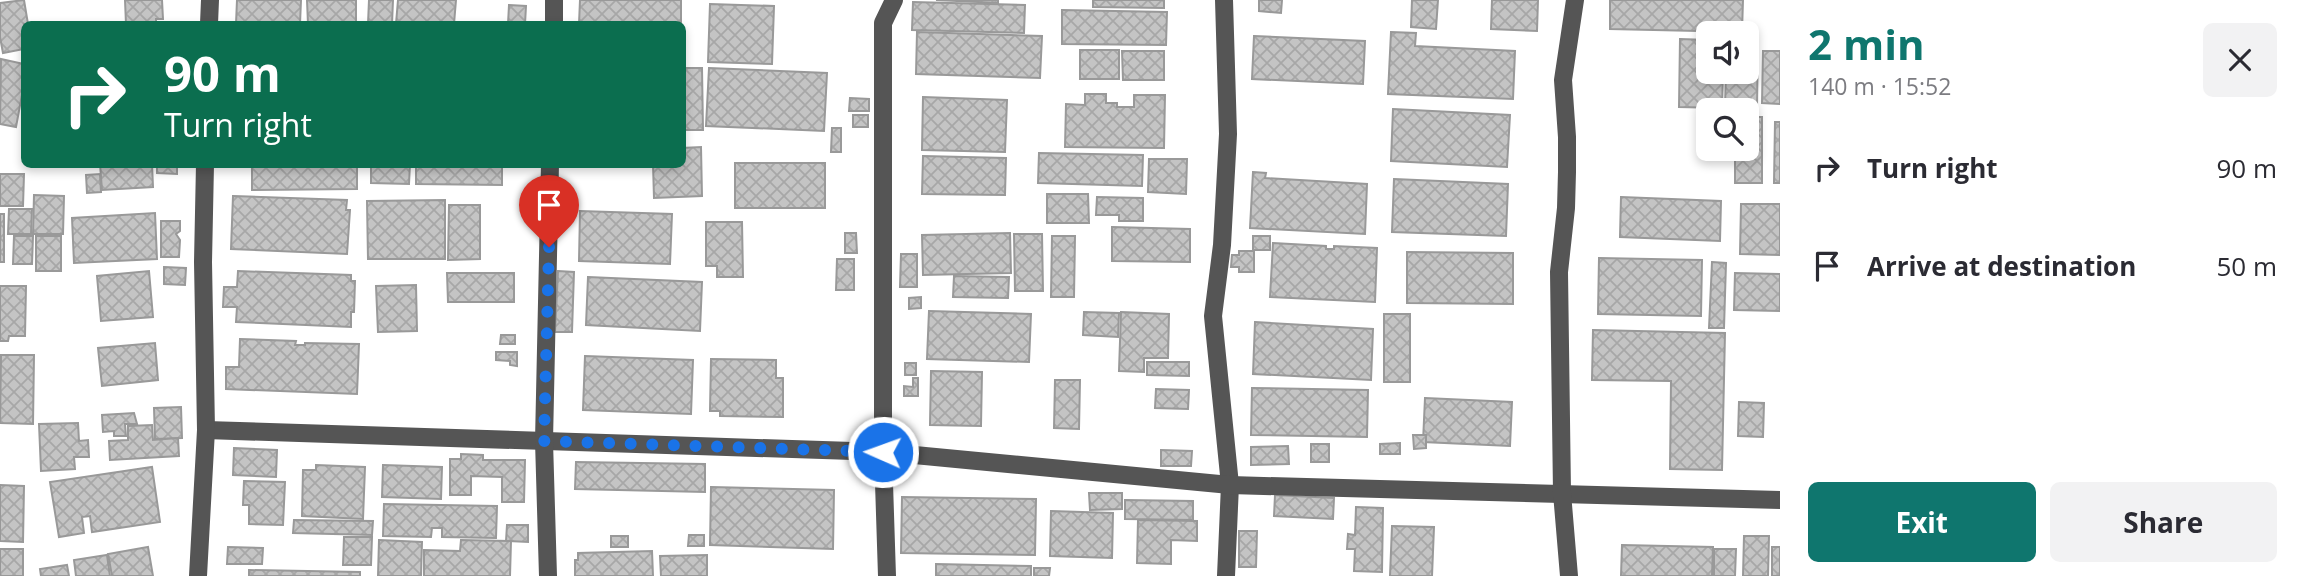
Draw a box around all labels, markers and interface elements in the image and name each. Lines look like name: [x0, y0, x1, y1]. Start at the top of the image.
text: 2 min: [1808, 15, 1925, 72]
map controls: [1696, 21, 1759, 161]
button: sound: [1696, 21, 1759, 84]
button: close: [2203, 23, 2277, 97]
text: 90 m: [164, 40, 281, 106]
icon: right: [49, 49, 140, 140]
text: 140 m · 15:52: [1808, 70, 1951, 102]
button: search: [1696, 98, 1759, 161]
text: Turn right: [164, 103, 312, 146]
icon: right: [1808, 149, 1846, 187]
text: Turn right: [1867, 150, 1998, 186]
text: 90 m: [2216, 150, 2277, 186]
pin: [519, 175, 579, 247]
icon: arrive: [530, 186, 568, 224]
icon: arrive: [1808, 247, 1846, 285]
text: Arrive at destination: [1867, 248, 2136, 284]
text: 50 m: [2216, 248, 2277, 284]
position arrow: [846, 415, 920, 489]
button: Exit: [1808, 482, 2036, 562]
button: Share: [2050, 482, 2277, 562]

